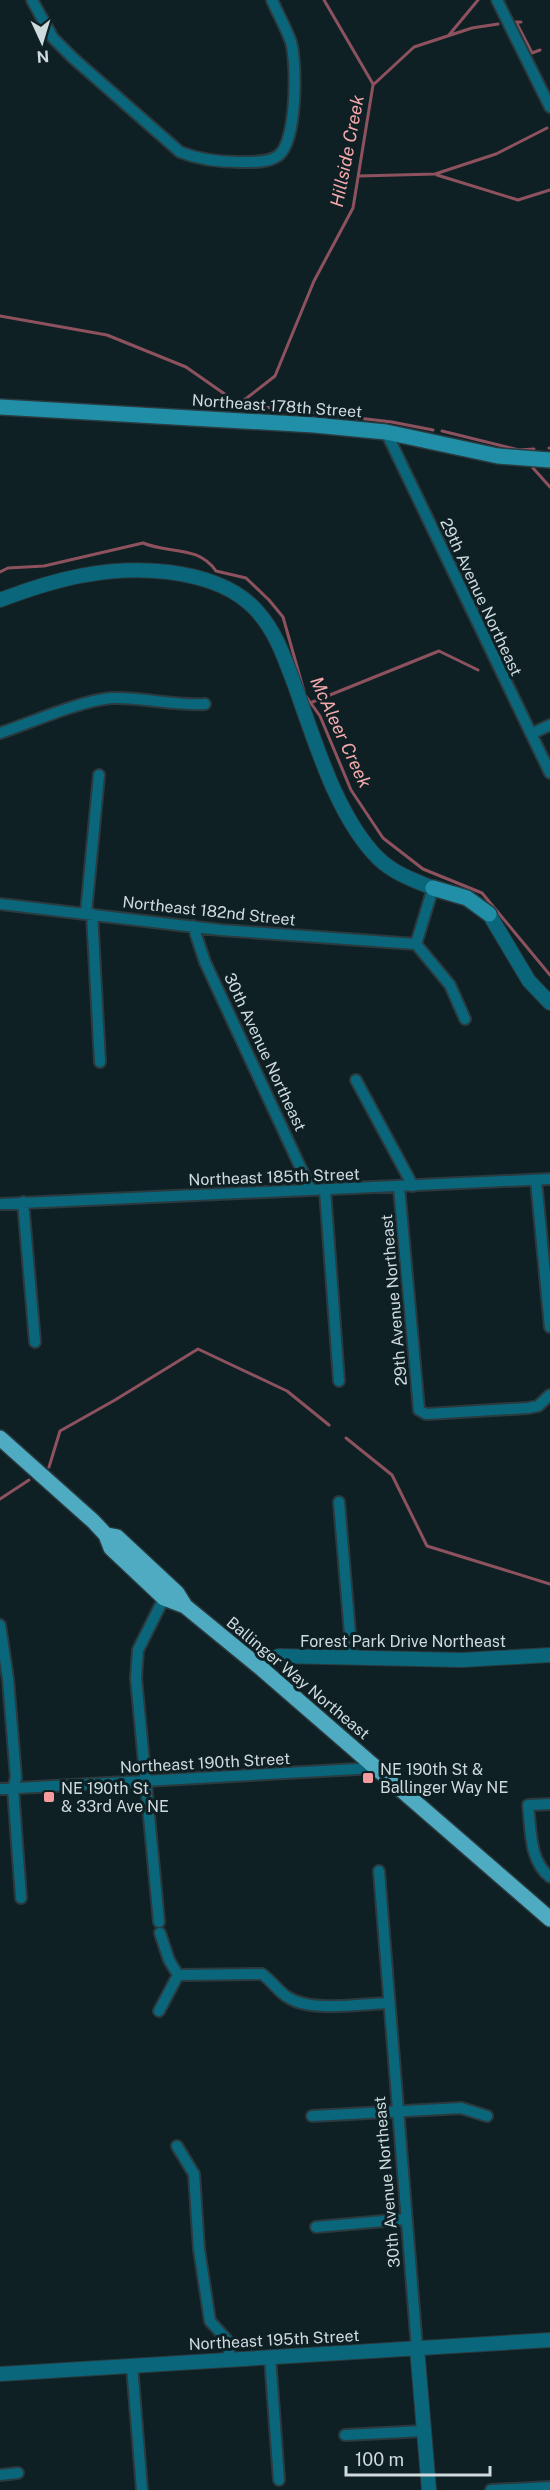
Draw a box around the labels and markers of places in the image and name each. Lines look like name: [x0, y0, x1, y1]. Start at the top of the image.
place label: NE 190th St & Ballinger Way NE: [380, 1760, 508, 1797]
marker: NE 190th St & Ballinger Way NE: [361, 1771, 375, 1785]
place label: NE 190th St & 33rd Ave NE: [61, 1779, 169, 1816]
marker: NE 190th St & 33rd Ave NE: [42, 1790, 56, 1804]

